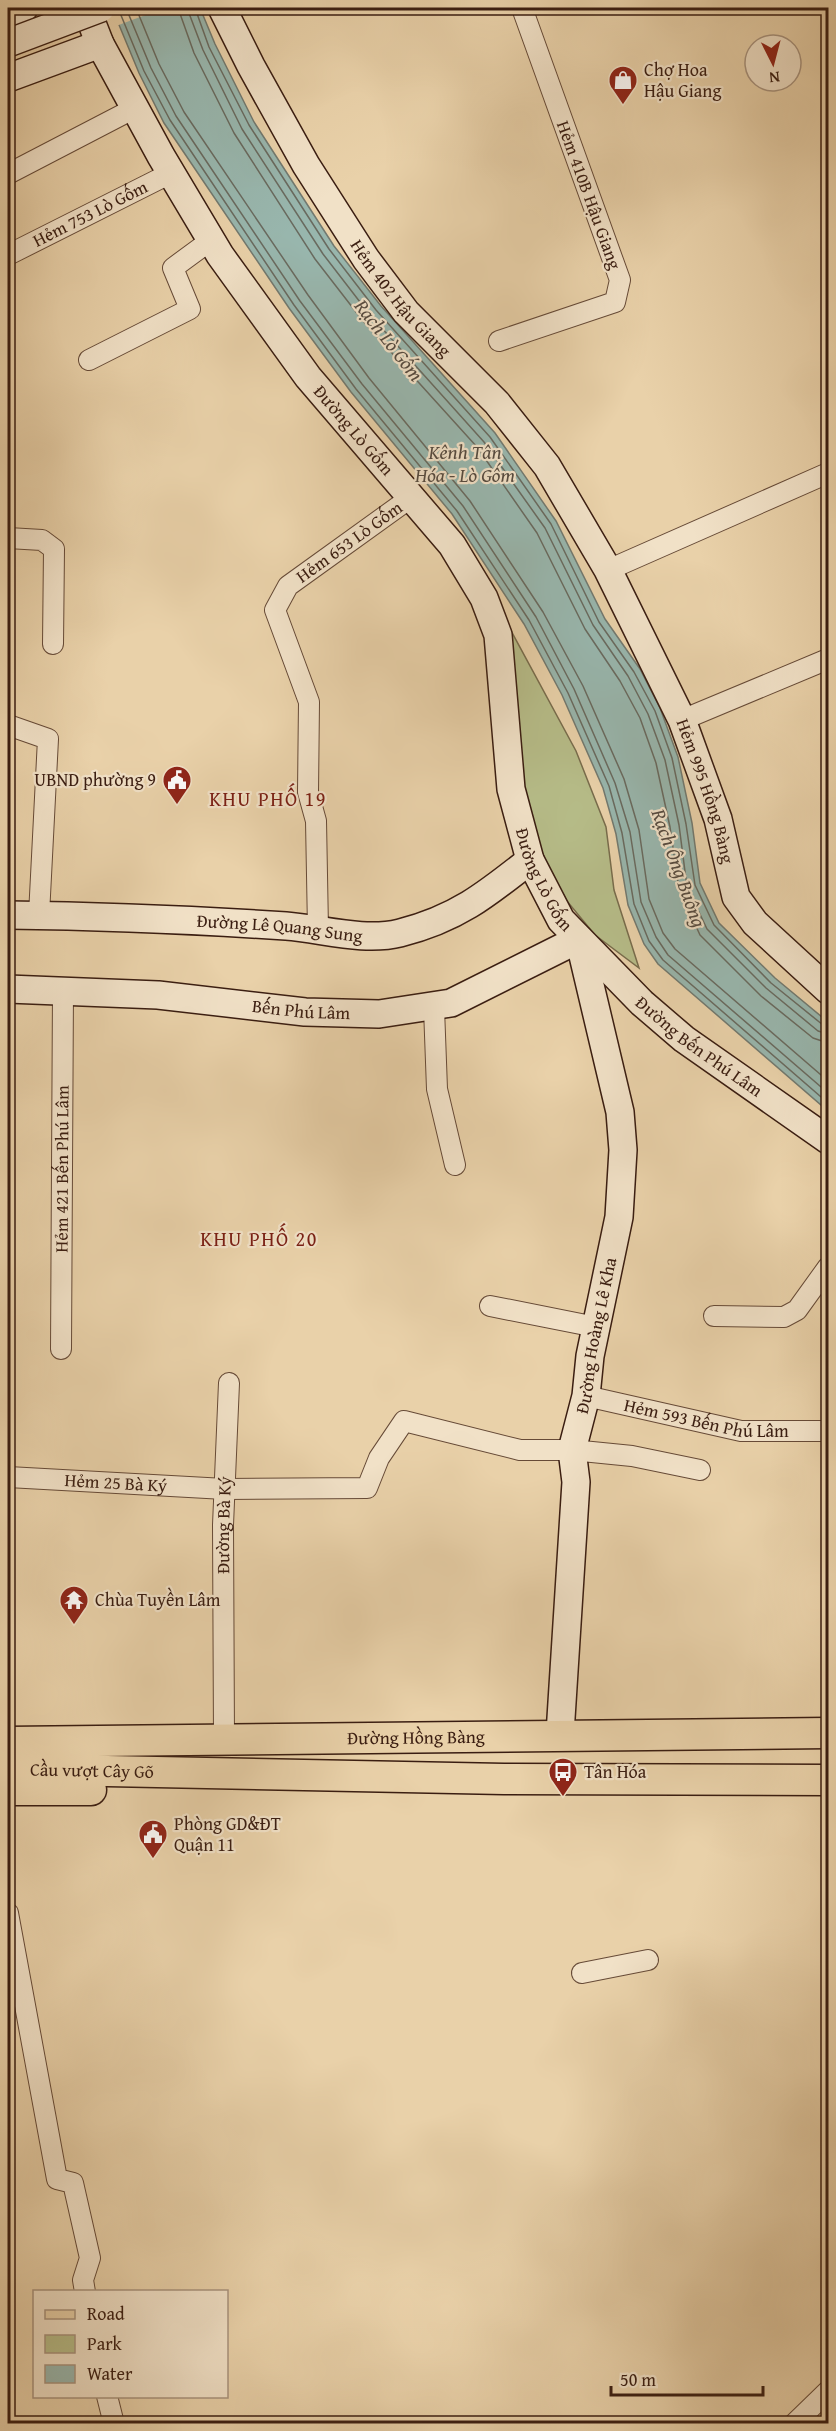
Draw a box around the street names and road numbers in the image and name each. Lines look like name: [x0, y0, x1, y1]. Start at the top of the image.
street label: Hẻm 410B Hậu Giang: [550, 117, 629, 273]
street label: Hẻm 753 Lò Gốm: [28, 173, 152, 253]
street label: Hẻm 402 Hậu Giang: [344, 234, 458, 363]
street label: Đường Lò Gốm: [307, 379, 401, 481]
street label: Hẻm 653 Lò Gốm: [290, 494, 408, 589]
street label: Hẻm 995 Hồng Bàng: [670, 715, 742, 866]
street label: Đường Lò Gốm: [509, 825, 579, 938]
street label: Đường Lê Quang Sung: [196, 907, 363, 949]
street label: Đường Bến Phú Lâm: [630, 989, 769, 1103]
street label: Bến Phú Lâm: [251, 992, 351, 1026]
street label: Hẻm 421 Bến Phú Lâm: [48, 1085, 75, 1253]
street label: Đường Hoàng Lê Kha: [568, 1254, 623, 1417]
street label: Hẻm 593 Bến Phú Lâm: [621, 1391, 789, 1444]
street label: Hẻm 25 Bà Ký: [64, 1466, 168, 1499]
street label: Đường Bà Ký: [209, 1476, 238, 1574]
street label: Đường Hồng Bàng: [347, 1723, 485, 1751]
street label: Cầu vượt Cây Gõ: [30, 1755, 154, 1785]

